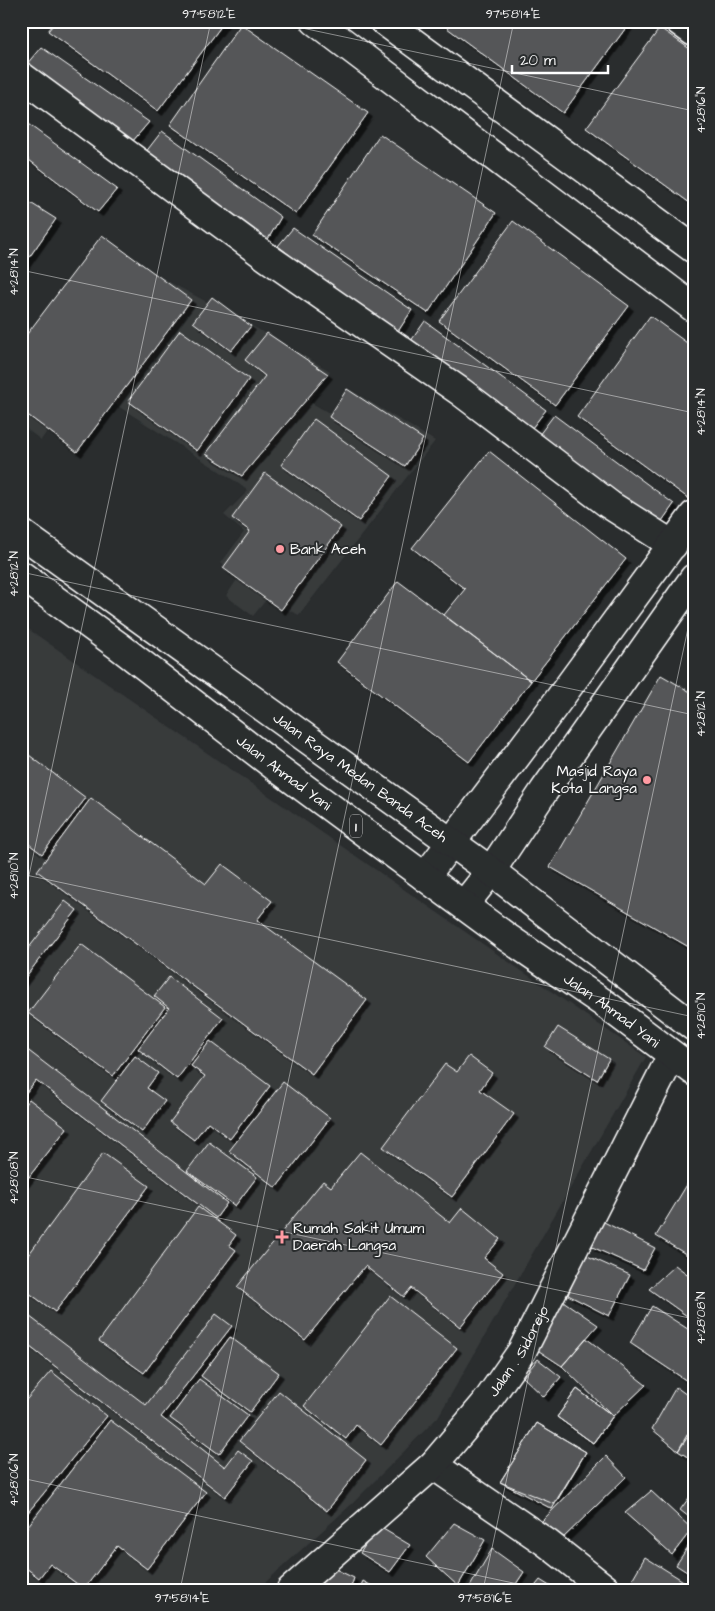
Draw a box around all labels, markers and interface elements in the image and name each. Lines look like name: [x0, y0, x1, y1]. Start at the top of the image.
text: 97°58'12"E: [182, 6, 236, 23]
text: 97°58'14"E: [486, 6, 540, 23]
scale bar: [512, 42, 609, 74]
text: 20 m: [520, 50, 556, 71]
text: 4°28'16"N: [693, 86, 710, 133]
text: 4°28'14"N: [6, 248, 23, 296]
text: 4°28'14"N: [693, 388, 710, 436]
place label: Bank Aceh: [290, 539, 366, 560]
marker: Bank Aceh: [274, 543, 286, 555]
text: 4°28'12"N: [6, 550, 23, 597]
text: 4°28'12"N: [693, 690, 710, 737]
street label: Jalan Raya Medan Banda Aceh: [268, 707, 452, 848]
street label: Jalan Ahmad Yani: [232, 730, 336, 816]
place label: Masjid Raya Kota Langsa: [551, 761, 637, 800]
marker: Masjid Raya Kota Langsa: [641, 774, 653, 786]
road number: 1: [350, 814, 362, 838]
text: 4°28'10"N: [6, 852, 23, 899]
street label: Jalan Ahmad Yani: [559, 969, 665, 1053]
text: 4°28'10"N: [693, 992, 710, 1039]
text: 4°28'08"N: [6, 1151, 23, 1205]
place label: Rumah Sakit Umum Daerah Langsa: [293, 1218, 425, 1257]
marker: Rumah Sakit Umum Daerah Langsa: [275, 1230, 289, 1244]
text: 4°28'08"N: [693, 1291, 710, 1345]
street label: Jalan . Sidorejo: [483, 1302, 554, 1401]
text: 4°28'06"N: [6, 1453, 23, 1506]
text: 97°58'14"E: [155, 1590, 209, 1607]
text: 97°58'16"E: [458, 1590, 512, 1607]

